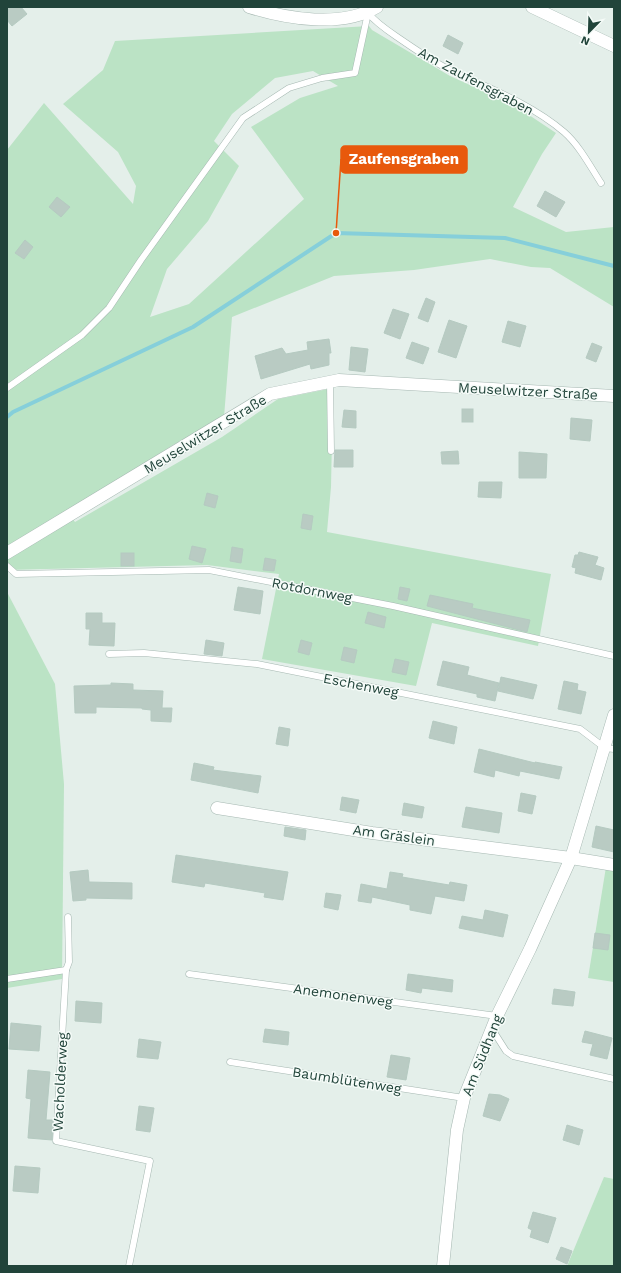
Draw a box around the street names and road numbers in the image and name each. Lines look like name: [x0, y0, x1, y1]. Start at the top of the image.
street label: Am Zaufensgraben: [415, 44, 537, 118]
street label: Meuselwitzer Straße: [458, 379, 598, 403]
street label: Meuselwitzer Straße: [141, 391, 269, 477]
street label: Rotdornweg: [270, 574, 354, 606]
street label: Eschenweg: [322, 670, 401, 700]
street label: Am Gräslein: [352, 821, 436, 849]
street label: Anemonenweg: [292, 980, 394, 1010]
street label: Am Südhang: [458, 1011, 506, 1098]
street label: Wacholderweg: [49, 1031, 71, 1132]
street label: Baumblütenweg: [291, 1063, 403, 1097]

